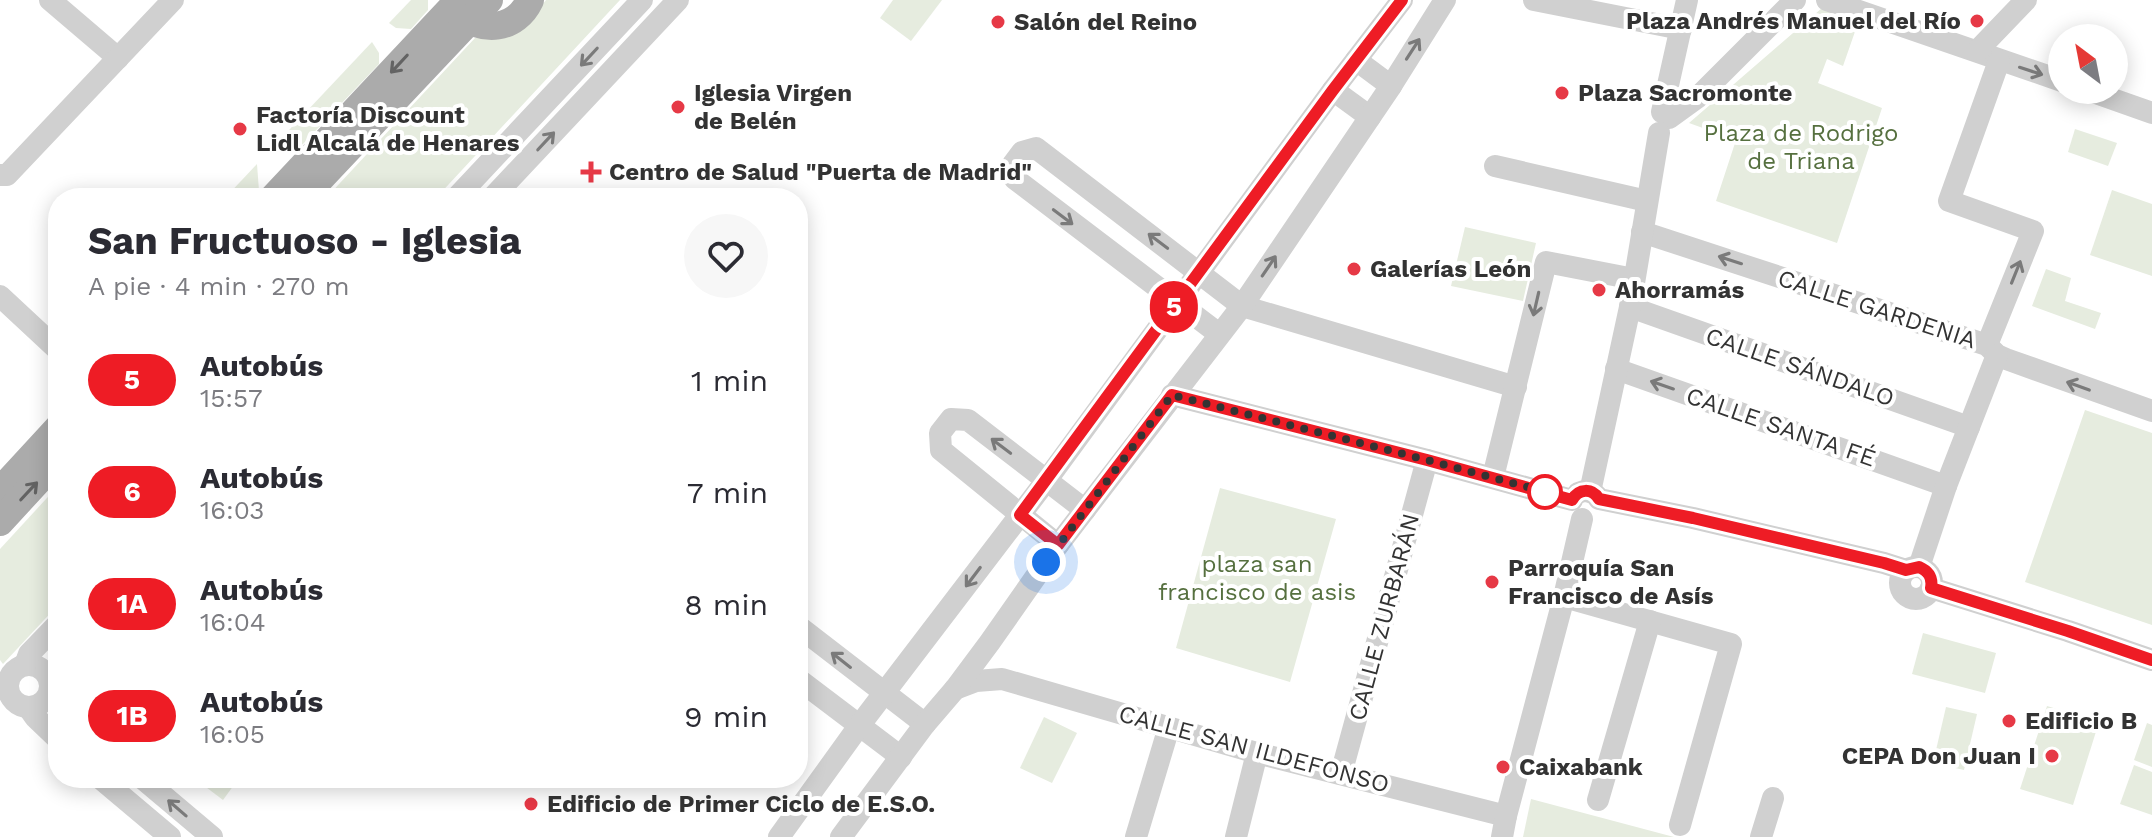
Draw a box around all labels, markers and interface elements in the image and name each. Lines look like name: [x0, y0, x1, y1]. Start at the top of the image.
place label: Plaza Andrés Manuel del Río: [1626, 7, 1961, 35]
place label: Salón del Reino: [1014, 8, 1197, 36]
marker: Plaza Andrés Manuel del Río: [1968, 12, 1986, 30]
marker: Salón del Reino: [989, 13, 1007, 31]
north arrow: [2048, 24, 2128, 104]
map controls: [2048, 24, 2128, 104]
one-way arrow: [1405, 38, 1421, 61]
one-way arrow: [579, 47, 598, 67]
one-way arrow: [389, 54, 408, 74]
one-way arrow: [2017, 64, 2043, 79]
place label: Iglesia Virgen de Belén: [694, 79, 852, 135]
place label: Plaza Sacromonte: [1578, 79, 1792, 107]
marker: Plaza Sacromonte: [1553, 84, 1571, 102]
marker: Iglesia Virgen de Belén: [669, 98, 687, 116]
place label: Factoría Discount Lidl Alcalá de Henares: [256, 101, 520, 157]
park label: Plaza de Rodrigo de Triana: [1703, 119, 1899, 175]
marker: Factoría Discount Lidl Alcalá de Henares: [231, 120, 249, 138]
one-way arrow: [536, 131, 555, 151]
place label: Centro de Salud "Puerta de Madrid": [609, 158, 1032, 186]
marker: Centro de Salud "Puerta de Madrid": [580, 161, 602, 183]
one-way arrow: [1052, 208, 1073, 225]
button: heart: [684, 214, 768, 298]
text: San Fructuoso - Iglesia: [88, 219, 521, 263]
one-way arrow: [1148, 232, 1169, 249]
one-way arrow: [1718, 252, 1743, 267]
one-way arrow: [1261, 255, 1277, 277]
place label: Galerías León: [1370, 255, 1531, 283]
marker: Galerías León: [1345, 260, 1363, 278]
one-way arrow: [2010, 260, 2024, 285]
street label: CALLE GARDENIA: [1774, 264, 1980, 354]
text: A pie · 4 min · 270 m: [88, 271, 349, 301]
place label: Ahorramás: [1615, 276, 1744, 304]
line badge: 5: [1148, 281, 1200, 333]
marker: Ahorramás: [1590, 281, 1608, 299]
text: 5: [1166, 290, 1182, 323]
one-way arrow: [1528, 291, 1543, 317]
street label: CALLE SÁNDALO: [1702, 322, 1898, 412]
text: Autobús: [200, 348, 323, 383]
text: 5: [124, 363, 140, 396]
text: 1 min: [691, 363, 768, 398]
one-way arrow: [1649, 376, 1674, 391]
one-way arrow: [2066, 378, 2091, 392]
street label: CALLE SANTA FÉ: [1683, 381, 1879, 473]
text: 15:57: [200, 383, 263, 413]
one-way arrow: [991, 437, 1012, 454]
text: Autobús: [200, 460, 323, 495]
text: 6: [123, 475, 141, 508]
text: 7 min: [687, 475, 768, 510]
unlabelled marker: [1528, 475, 1562, 509]
one-way arrow: [20, 481, 38, 501]
text: 16:03: [200, 495, 264, 525]
street label: CALLE ZURBARÁN: [1343, 510, 1425, 724]
your location: [1026, 542, 1066, 582]
park label: plaza san francisco de asis: [1158, 550, 1356, 606]
place label: Parroquía San Francisco de Asís: [1508, 554, 1714, 610]
one-way arrow: [964, 566, 981, 587]
text: Autobús: [200, 572, 323, 607]
marker: Parroquía San Francisco de Asís: [1483, 573, 1501, 591]
text: 1A: [116, 587, 148, 620]
text: 8 min: [684, 587, 768, 622]
text: 16:04: [200, 607, 266, 637]
one-way arrow: [831, 651, 852, 668]
text: Autobús: [200, 684, 323, 719]
text: 1B: [116, 699, 148, 732]
text: 9 min: [684, 699, 768, 734]
street label: CALLE SAN ILDEFONSO: [1116, 699, 1392, 799]
place label: Edificio B: [2025, 707, 2137, 735]
marker: Edificio B: [2000, 712, 2018, 730]
text: 16:05: [200, 719, 265, 749]
place label: CEPA Don Juan I: [1842, 742, 2036, 770]
marker: CEPA Don Juan I: [2043, 747, 2061, 765]
place label: Caixabank: [1519, 753, 1643, 781]
marker: Caixabank: [1494, 758, 1512, 776]
place label: Edificio de Primer Ciclo de E.S.O.: [547, 790, 935, 818]
marker: Edificio de Primer Ciclo de E.S.O.: [522, 795, 540, 813]
one-way arrow: [167, 799, 187, 817]

